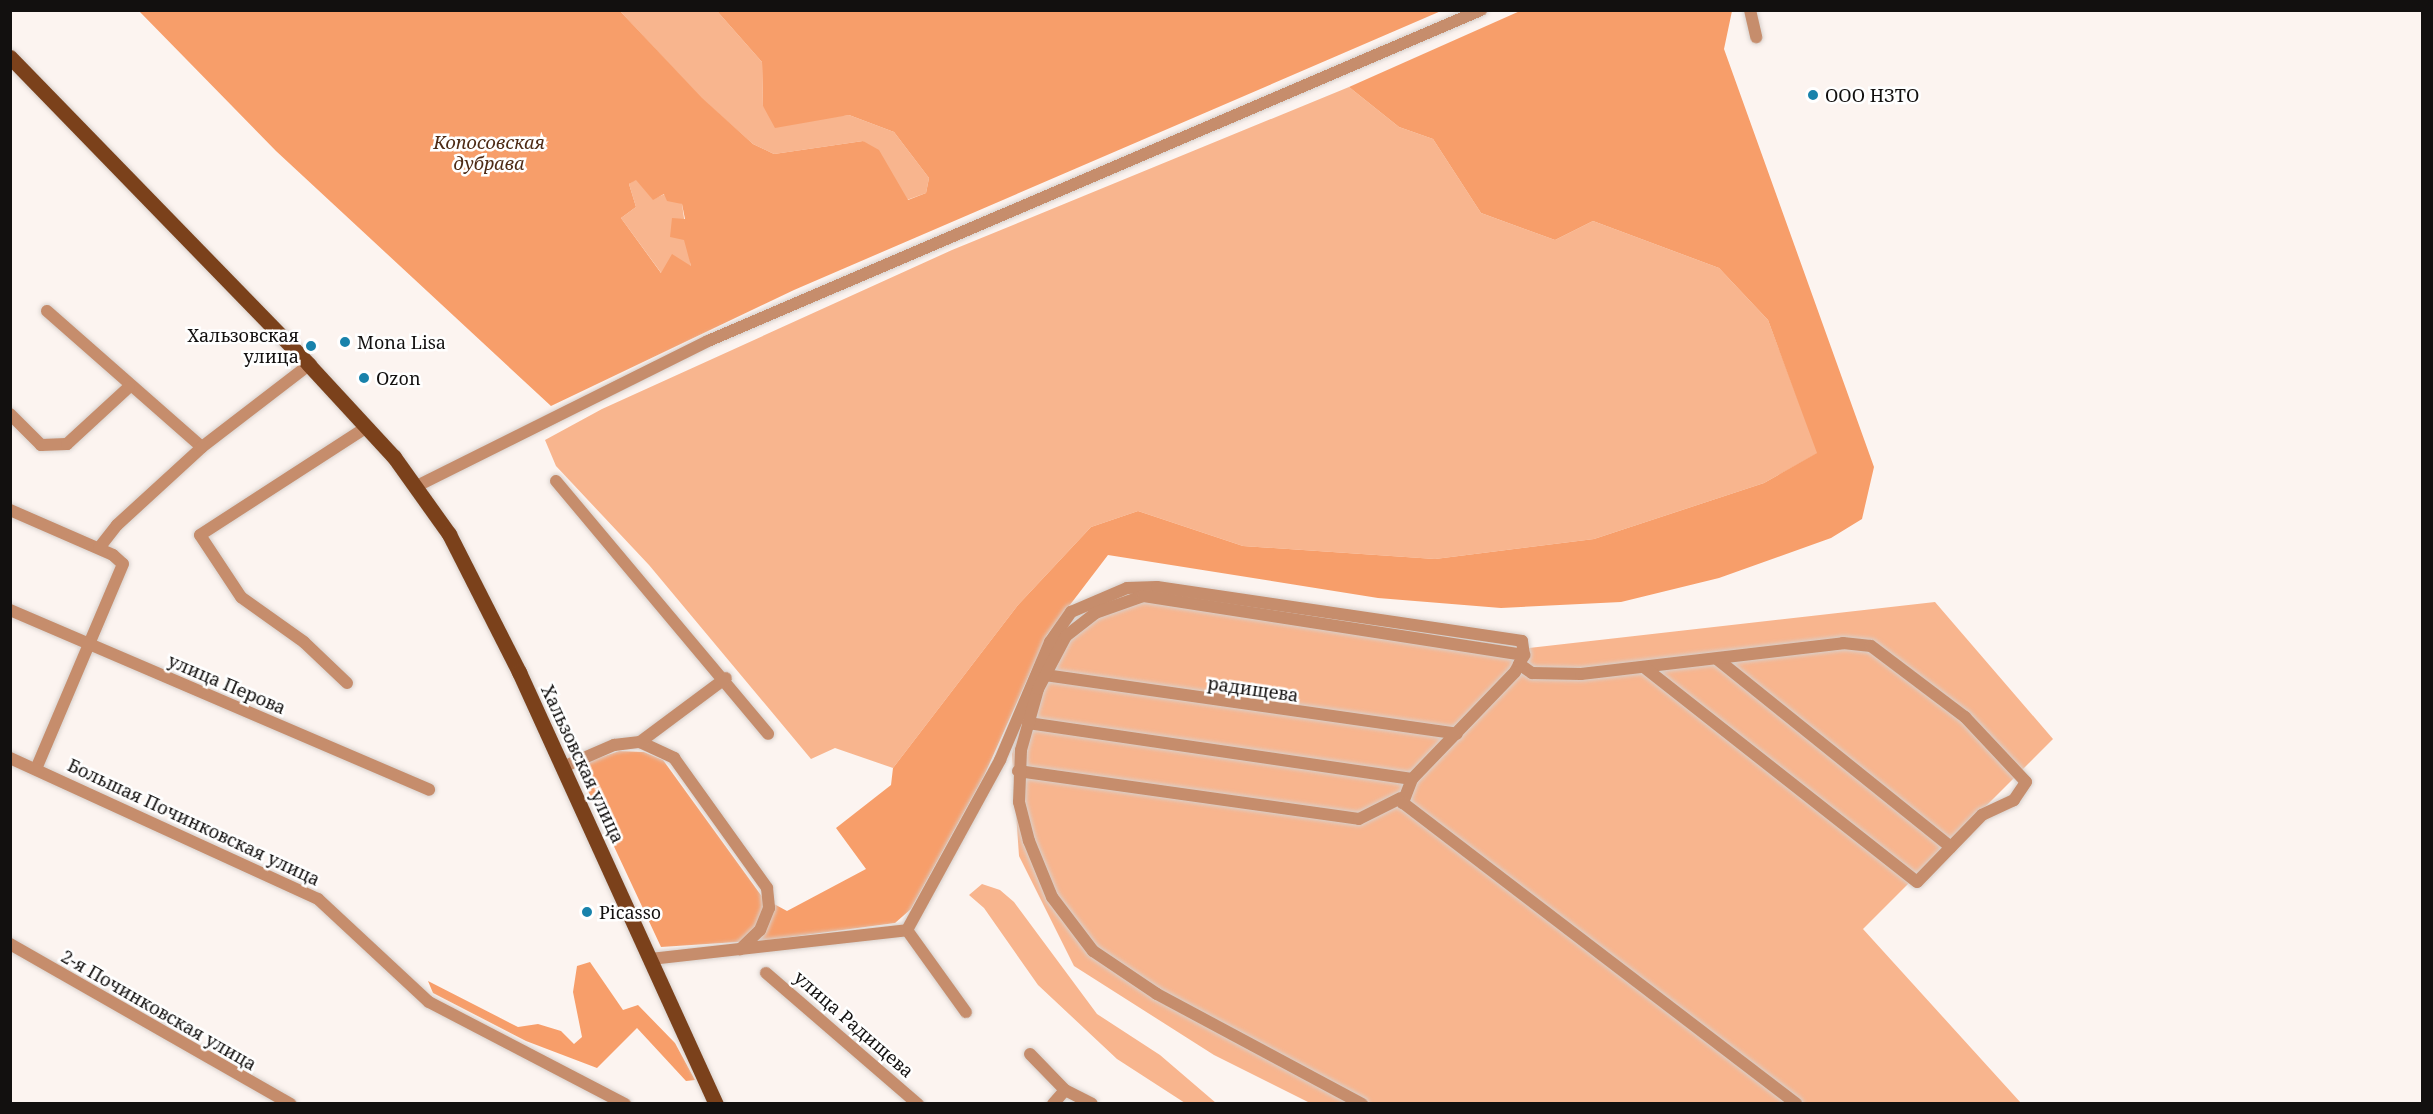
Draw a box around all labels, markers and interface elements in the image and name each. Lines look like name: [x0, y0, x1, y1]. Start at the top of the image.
place label: ООО НЗТО: [1825, 84, 1919, 106]
marker: ООО НЗТО: [1806, 88, 1820, 102]
park label: Копосовская дубрава: [433, 132, 545, 174]
place label: Хальзовская улица: [187, 325, 299, 368]
place label: Mona Lisa: [357, 331, 446, 353]
marker: Mona Lisa: [338, 335, 352, 349]
marker: Хальзовская улица: [304, 339, 318, 353]
place label: Ozon: [376, 367, 421, 389]
marker: Ozon: [357, 371, 371, 385]
street label: улица Перова: [165, 649, 289, 719]
street label: радищева: [1206, 672, 1300, 706]
street label: Хальзовская улица: [537, 681, 629, 847]
street label: Большая Починковская улица: [64, 754, 324, 890]
place label: Picasso: [599, 901, 661, 923]
marker: Picasso: [580, 905, 594, 919]
street label: 2-я Починковская улица: [57, 945, 261, 1075]
street label: улица Радищева: [790, 966, 918, 1082]

